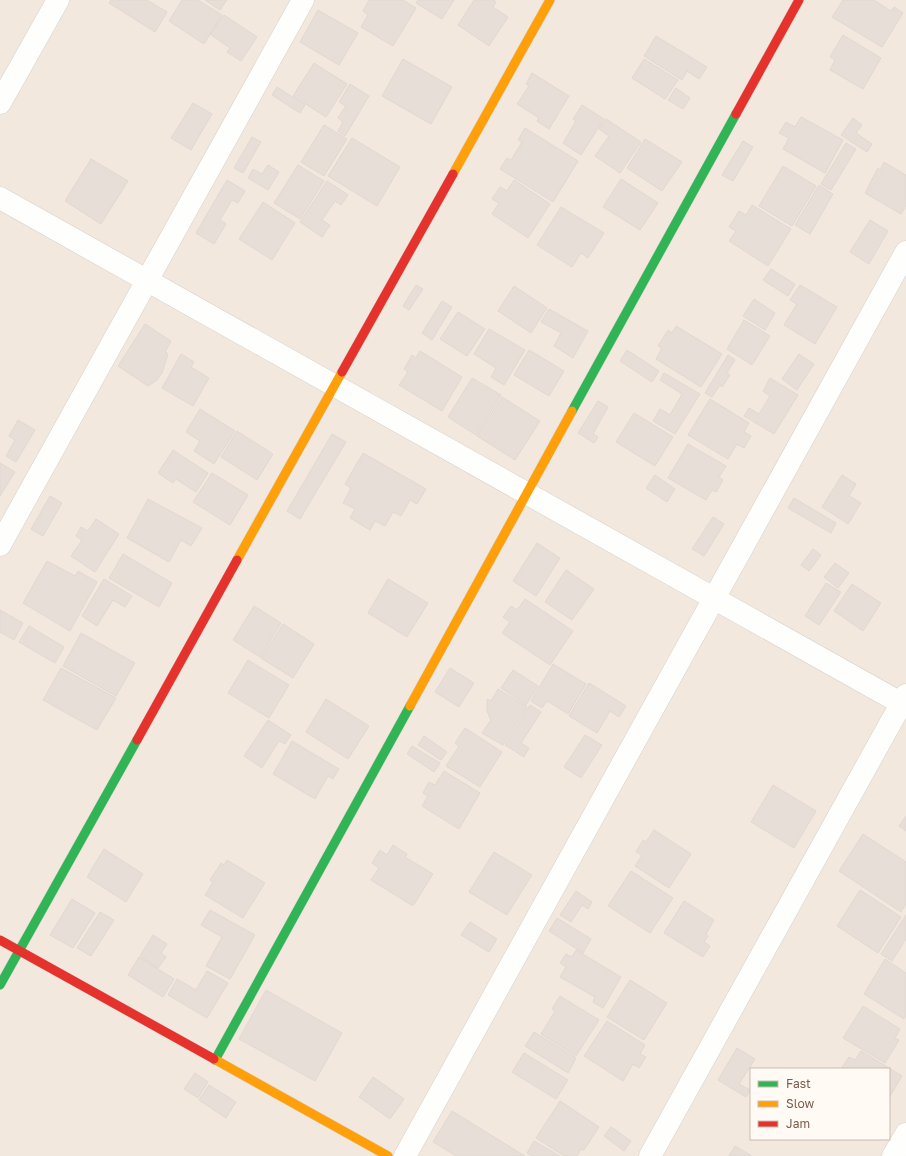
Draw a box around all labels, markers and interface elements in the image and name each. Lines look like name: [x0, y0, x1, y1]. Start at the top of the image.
legend: [750, 1068, 890, 1140]
text: Fast: [786, 1076, 811, 1091]
text: Slow: [786, 1096, 814, 1111]
text: Jam: [786, 1116, 810, 1131]

